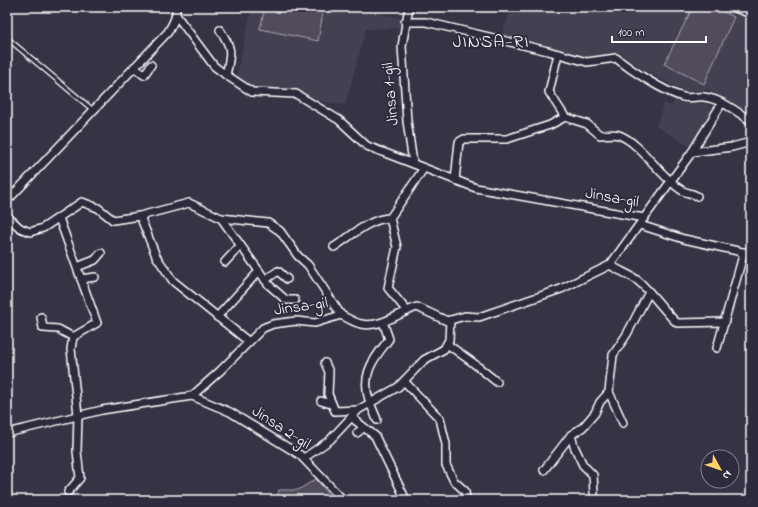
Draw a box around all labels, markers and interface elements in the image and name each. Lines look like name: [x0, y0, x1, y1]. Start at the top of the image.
scale bar: [612, 18, 706, 44]
text: 100 m: [618, 24, 645, 42]
district label: JINSA-RI: [453, 30, 529, 56]
street label: Jinsa 1-gil: [376, 61, 406, 127]
street label: Jinsa-gil: [583, 181, 641, 215]
street label: Jinsa-gil: [273, 291, 330, 323]
street label: Jinsa 2-gil: [247, 400, 316, 456]
north arrow: [700, 449, 740, 489]
text: N: [718, 467, 735, 483]

